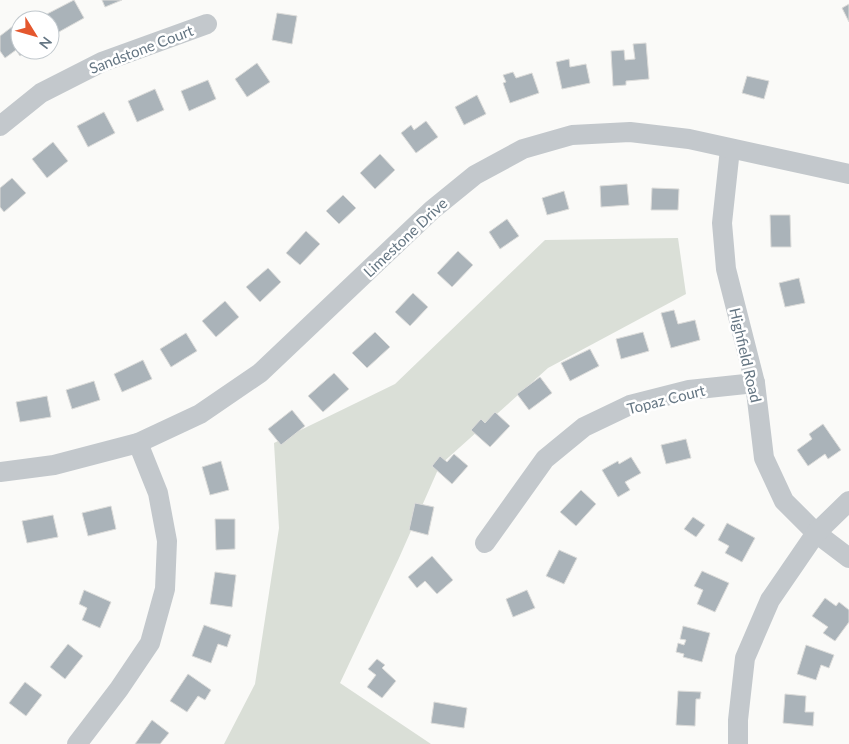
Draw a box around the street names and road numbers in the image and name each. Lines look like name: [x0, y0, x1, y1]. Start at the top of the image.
street label: Sandstone Court: [86, 21, 196, 77]
street label: Limestone Drive: [359, 194, 451, 280]
street label: Highfield Road: [726, 306, 766, 404]
street label: Topaz Court: [625, 380, 707, 417]

